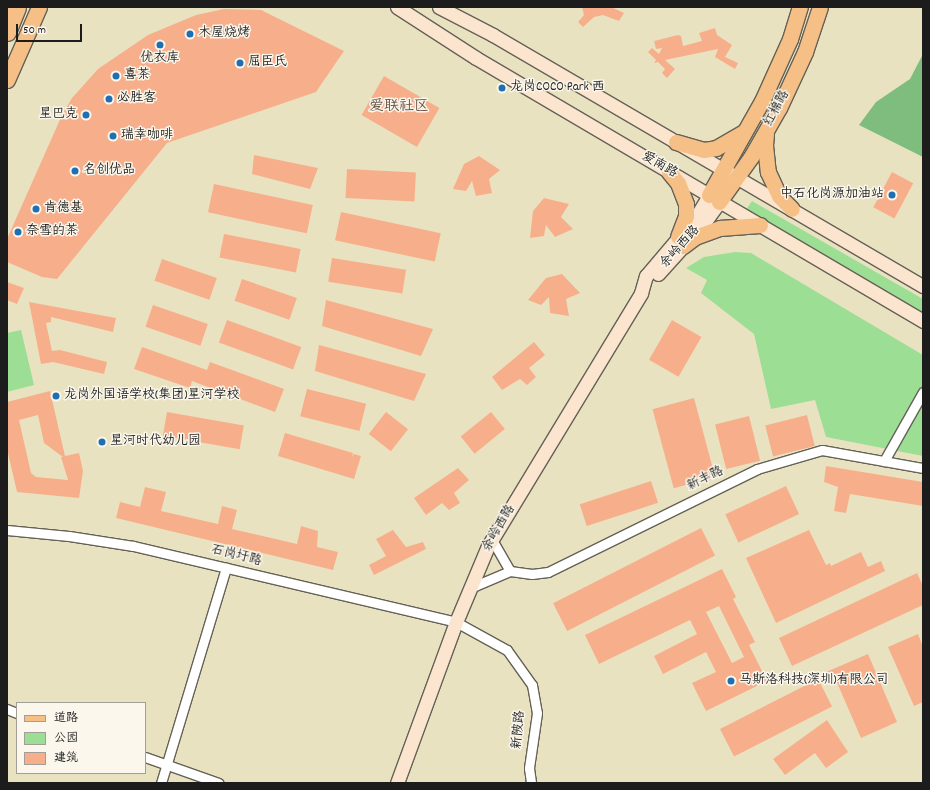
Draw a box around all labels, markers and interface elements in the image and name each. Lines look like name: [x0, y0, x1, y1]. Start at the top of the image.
scale bar: [18, 16, 84, 42]
text: 50 m: [23, 22, 46, 39]
place label: 木屋烧烤: [198, 26, 250, 42]
marker: 木屋烧烤: [185, 29, 195, 39]
marker: 优衣库: [155, 40, 165, 50]
place label: 优衣库: [141, 51, 179, 67]
place label: 屈臣氏: [248, 55, 287, 71]
marker: 屈臣氏: [235, 58, 245, 68]
place label: 喜茶: [124, 68, 150, 84]
marker: 喜茶: [111, 71, 121, 81]
place label: 龙岗COCO Park 西: [510, 80, 605, 96]
marker: 龙岗COCO Park 西: [497, 83, 507, 93]
street label: 红棉路: [762, 88, 794, 130]
place label: 必胜客: [117, 91, 156, 107]
marker: 必胜客: [104, 94, 114, 104]
district label: 爱联社区: [369, 99, 429, 117]
place label: 星巴克: [39, 107, 78, 123]
marker: 星巴克: [81, 110, 91, 120]
place label: 瑞幸咖啡: [121, 128, 173, 144]
marker: 瑞幸咖啡: [108, 131, 118, 141]
street label: 爱南路: [638, 149, 680, 183]
place label: 名创优品: [83, 163, 135, 179]
marker: 名创优品: [70, 166, 80, 176]
place label: 中石化岗源加油站: [780, 187, 884, 203]
marker: 中石化岗源加油站: [887, 190, 897, 200]
place label: 肯德基: [44, 201, 83, 217]
marker: 肯德基: [31, 204, 41, 214]
street label: 余岭西路: [658, 223, 704, 273]
place label: 奈雪的茶: [26, 224, 78, 240]
marker: 奈雪的茶: [13, 227, 23, 237]
place label: 龙岗外国语学校(集团)星河学校: [64, 388, 239, 404]
marker: 龙岗外国语学校(集团)星河学校: [51, 391, 61, 401]
place label: 星河时代幼儿园: [110, 434, 201, 450]
marker: 星河时代幼儿园: [97, 437, 107, 447]
street label: 新丰路: [685, 464, 727, 496]
street label: 余岭西路: [480, 503, 520, 555]
street label: 石岗圩路: [209, 543, 263, 571]
place label: 马斯洛科技(深圳)有限公司: [739, 673, 888, 689]
marker: 马斯洛科技(深圳)有限公司: [726, 676, 736, 686]
legend: [16, 702, 146, 774]
text: 道路: [54, 710, 78, 727]
street label: 新陂路: [511, 710, 529, 750]
text: 公园: [54, 730, 78, 747]
text: 建筑: [54, 750, 78, 767]

